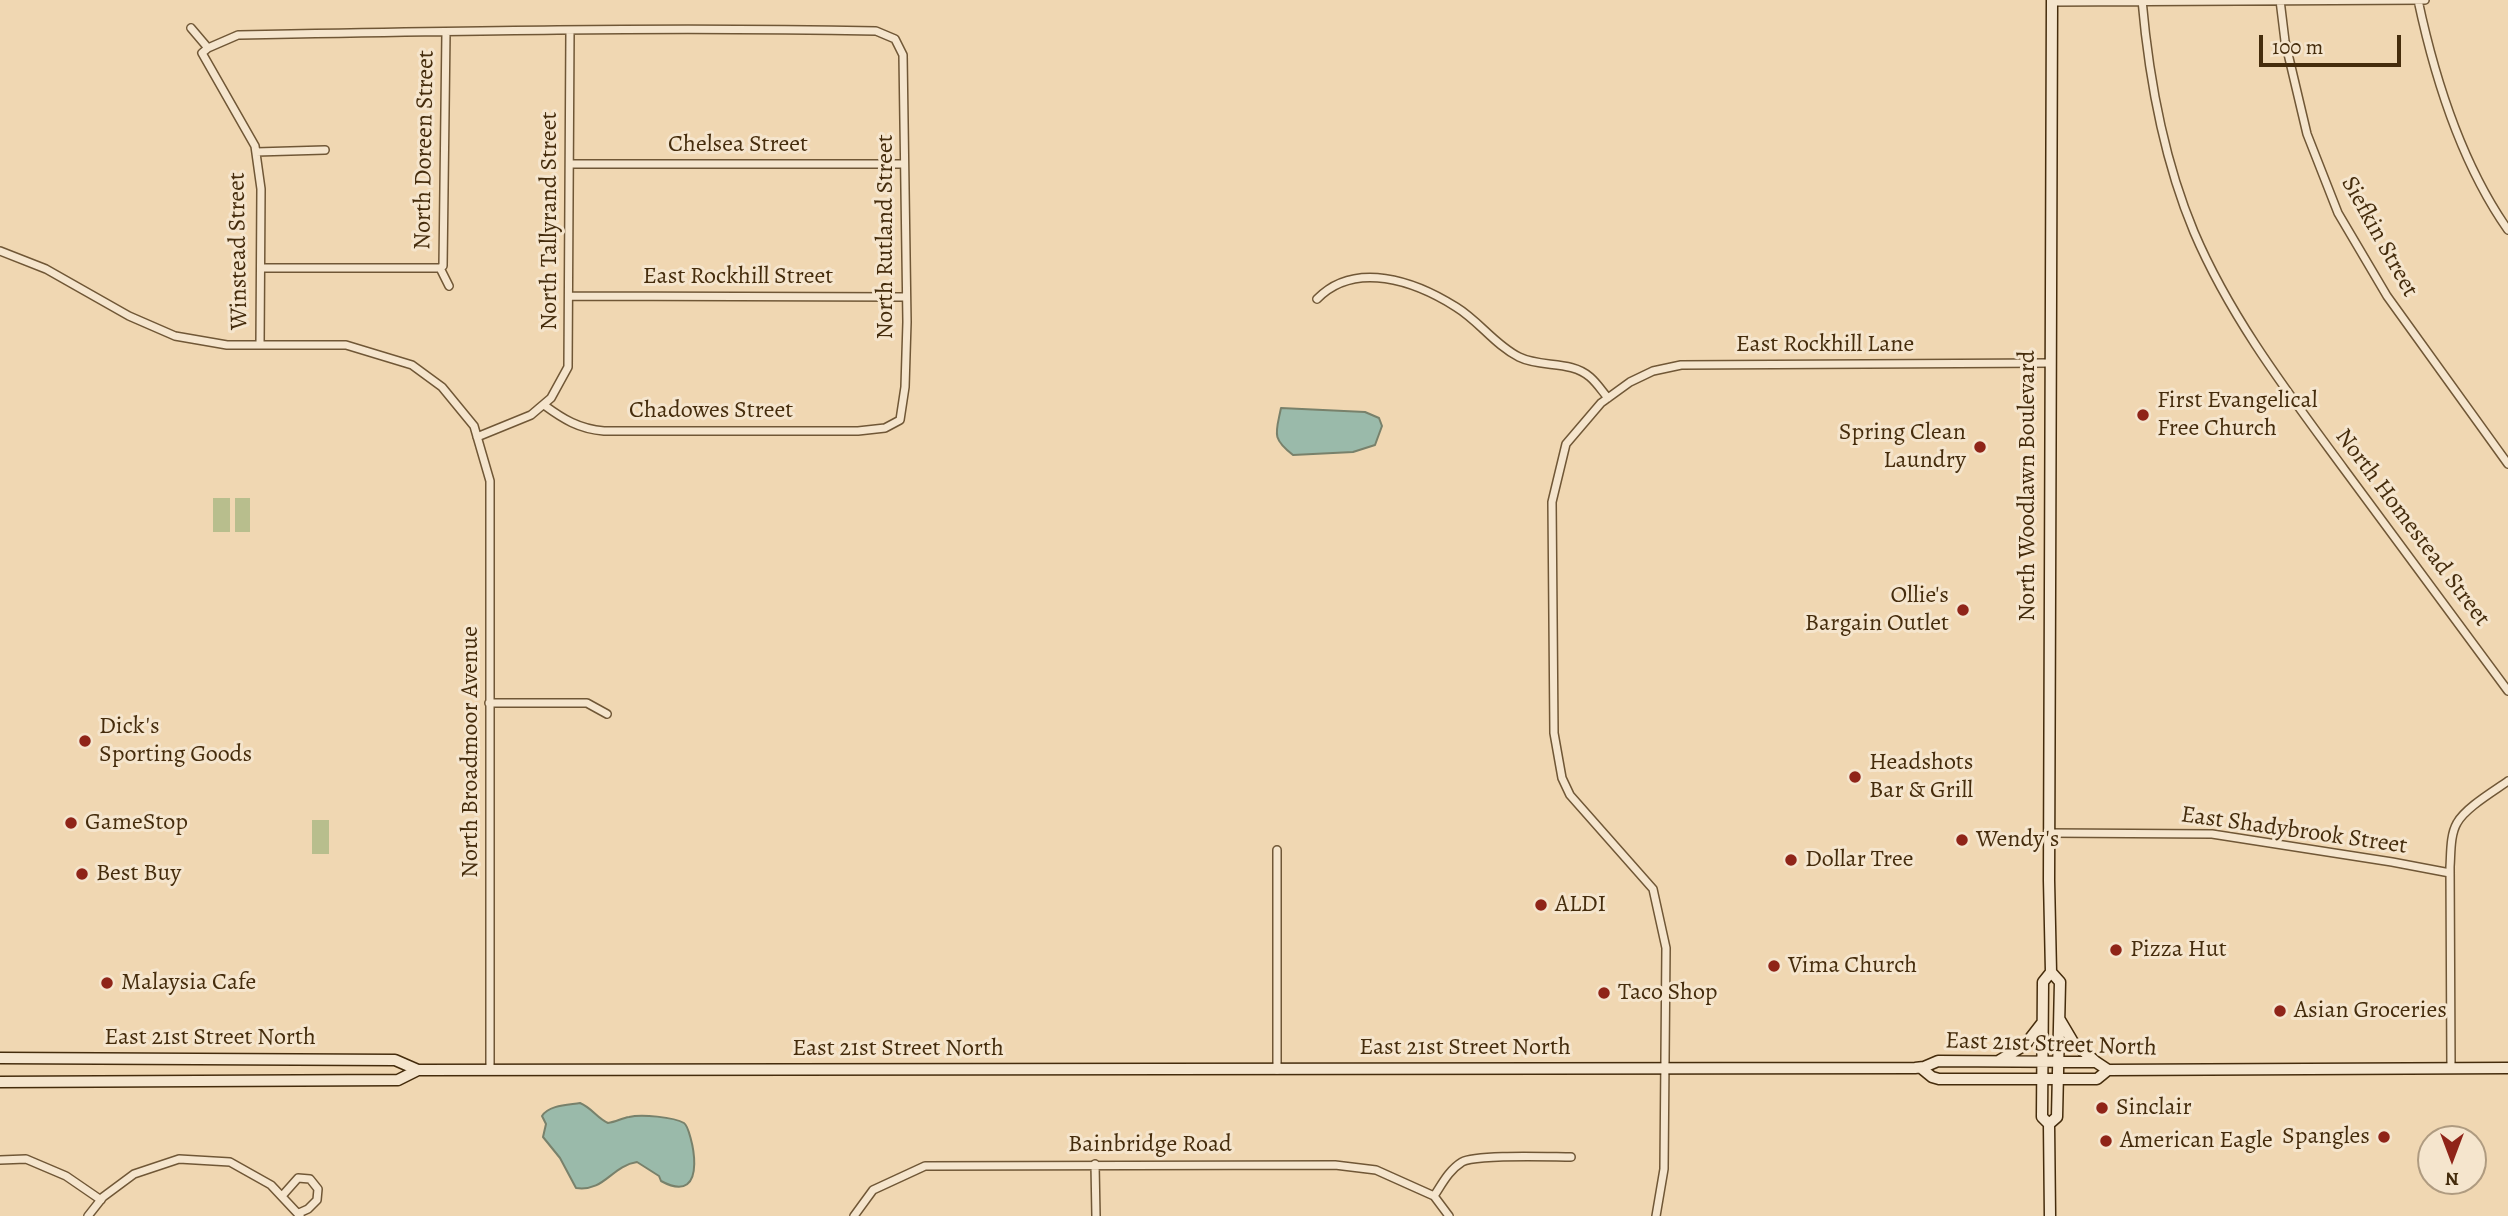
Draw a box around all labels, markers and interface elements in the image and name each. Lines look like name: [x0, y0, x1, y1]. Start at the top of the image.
scale bar: [2263, 21, 2405, 65]
text: 100 m: [2272, 33, 2323, 61]
street label: North Doreen Street: [409, 50, 441, 250]
street label: North Tallyrand Street: [536, 112, 564, 330]
street label: Chelsea Street: [668, 131, 808, 159]
street label: North Rutland Street: [872, 134, 900, 340]
street label: Winstead Street: [223, 172, 255, 330]
street label: Siefkin Street: [2334, 172, 2424, 302]
street label: East Rockhill Street: [643, 263, 833, 291]
street label: East Rockhill Lane: [1736, 331, 1914, 359]
street label: North Woodlawn Boulevard: [2014, 350, 2042, 622]
place label: First Evangelical Free Church: [2157, 387, 2318, 443]
street label: Chadowes Street: [629, 397, 793, 425]
marker: First Evangelical Free Church: [2135, 407, 2151, 423]
place label: Spring Clean Laundry: [1839, 419, 1966, 475]
street label: North Homestead Street: [2328, 424, 2496, 632]
marker: Spring Clean Laundry: [1972, 439, 1988, 455]
place label: Ollie's Bargain Outlet: [1805, 582, 1949, 638]
marker: Ollie's Bargain Outlet: [1955, 602, 1971, 618]
street label: North Broadmoor Avenue: [457, 626, 485, 878]
place label: Dick's Sporting Goods: [99, 713, 252, 769]
marker: Dick's Sporting Goods: [77, 733, 93, 749]
place label: Headshots Bar & Grill: [1869, 749, 1973, 805]
marker: Headshots Bar & Grill: [1847, 769, 1863, 785]
street label: East Shadybrook Street: [2179, 801, 2409, 861]
place label: GameStop: [85, 809, 188, 837]
marker: GameStop: [63, 815, 79, 831]
place label: Wendy's: [1976, 826, 2059, 854]
marker: Wendy's: [1954, 832, 1970, 848]
place label: Dollar Tree: [1805, 846, 1914, 874]
marker: Dollar Tree: [1783, 852, 1799, 868]
place label: Best Buy: [96, 860, 181, 888]
marker: Best Buy: [74, 866, 90, 882]
place label: ALDI: [1555, 891, 1606, 919]
marker: ALDI: [1533, 897, 1549, 913]
place label: Pizza Hut: [2130, 936, 2227, 964]
marker: Pizza Hut: [2108, 942, 2124, 958]
place label: Vima Church: [1788, 952, 1917, 980]
marker: Vima Church: [1766, 958, 1782, 974]
place label: Malaysia Cafe: [121, 969, 256, 997]
marker: Malaysia Cafe: [99, 975, 115, 991]
place label: Taco Shop: [1618, 979, 1718, 1007]
marker: Taco Shop: [1596, 985, 1612, 1001]
place label: Asian Groceries: [2294, 997, 2447, 1025]
marker: Asian Groceries: [2272, 1003, 2288, 1019]
street label: East 21st Street North: [104, 1024, 316, 1052]
street label: East 21st Street North: [1945, 1027, 2157, 1063]
street label: East 21st Street North: [1359, 1034, 1571, 1062]
street label: East 21st Street North: [792, 1035, 1004, 1063]
place label: Sinclair: [2116, 1094, 2192, 1122]
marker: Sinclair: [2094, 1100, 2110, 1116]
place label: Spangles: [2282, 1123, 2370, 1151]
north arrow: [2417, 1125, 2487, 1195]
place label: American Eagle: [2120, 1127, 2273, 1155]
marker: Spangles: [2376, 1129, 2392, 1145]
street label: Bainbridge Road: [1068, 1131, 1232, 1159]
marker: American Eagle: [2098, 1133, 2114, 1149]
text: N: [2445, 1166, 2459, 1192]

